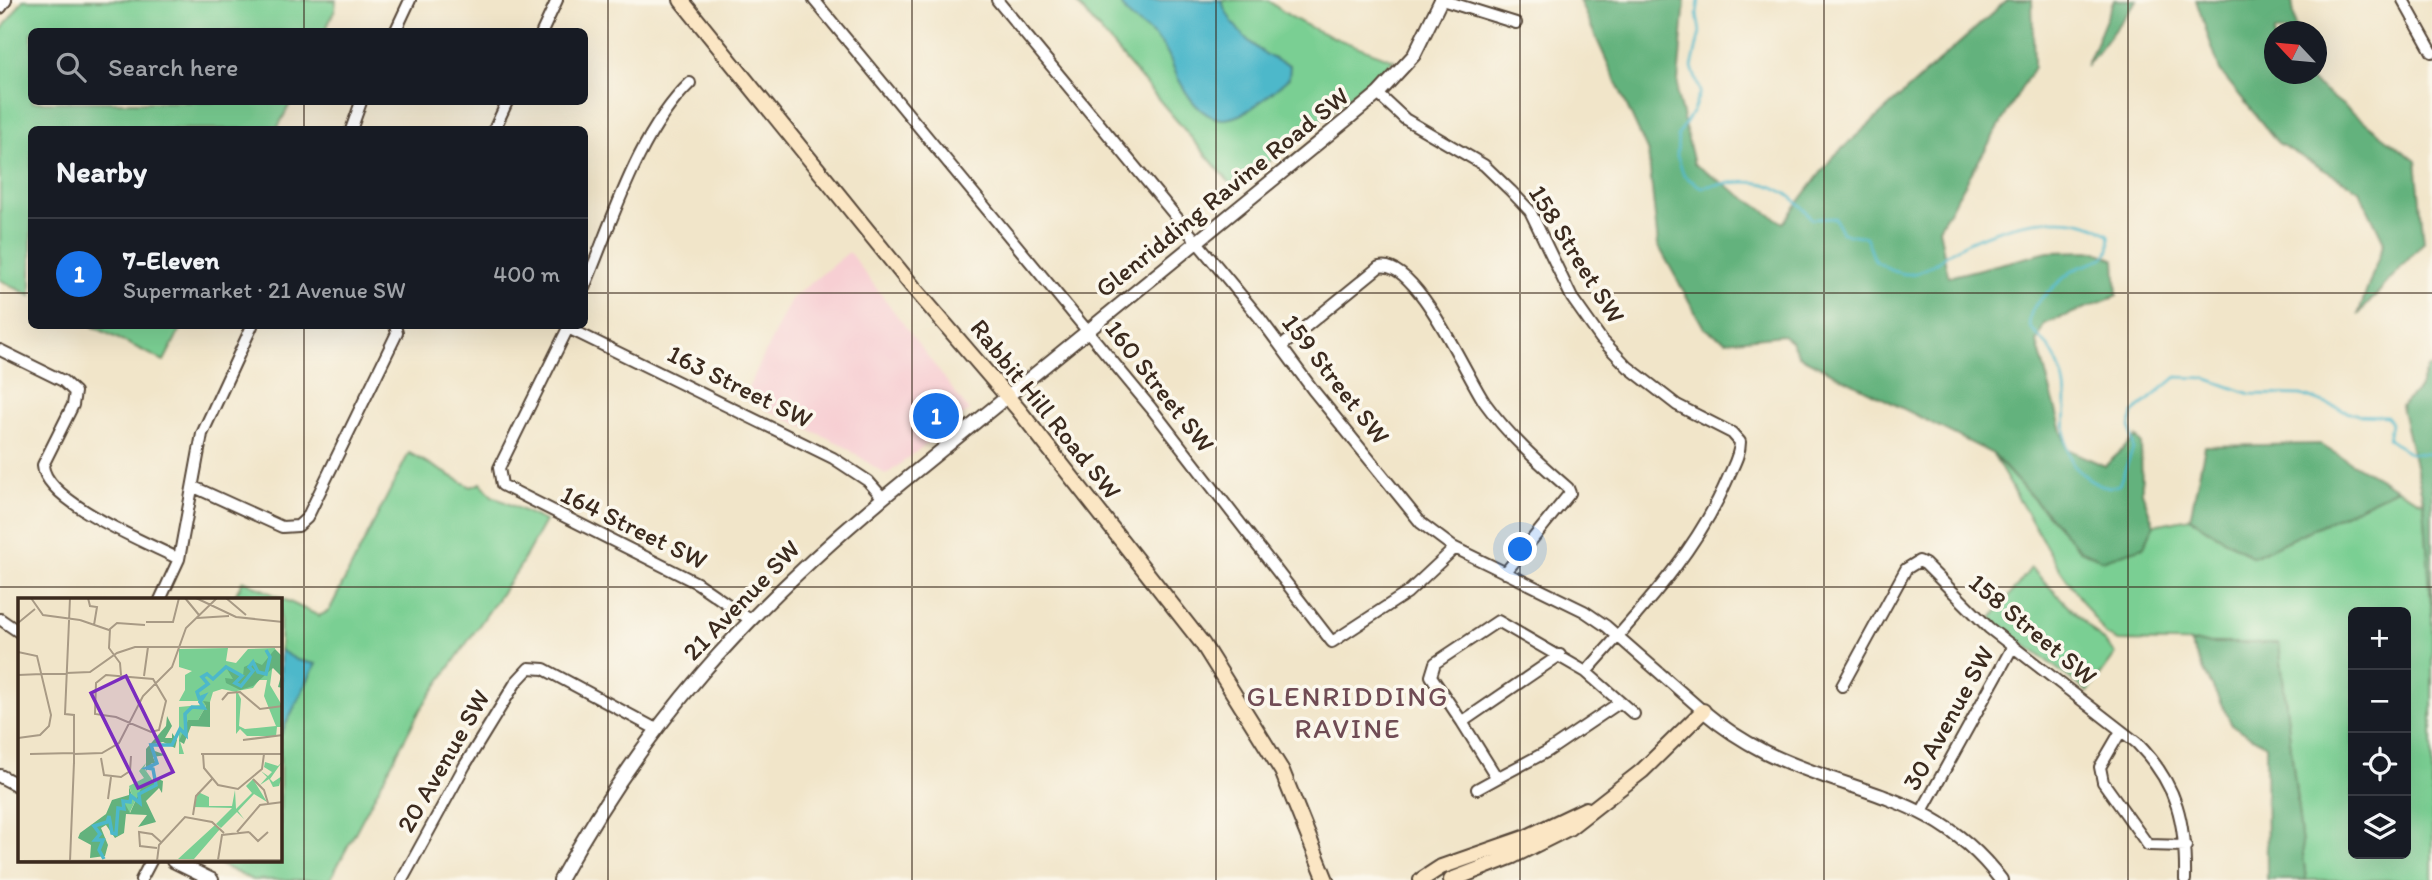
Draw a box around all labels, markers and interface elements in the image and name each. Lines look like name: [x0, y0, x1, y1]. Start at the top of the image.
north arrow: [2264, 21, 2327, 84]
search box: [28, 28, 588, 105]
icon: search: [52, 48, 90, 86]
text: Search here: [108, 51, 238, 83]
street label: Glenridding Ravine Road SW: [1089, 80, 1355, 304]
text: Nearby: [56, 153, 147, 190]
street label: 158 Street SW: [1522, 179, 1632, 329]
text: 7-Eleven: [123, 244, 220, 276]
text: 1: [74, 260, 84, 288]
text: 400 m: [493, 260, 560, 288]
text: Supermarket · 21 Avenue SW: [123, 276, 406, 304]
street label: 159 Street SW: [1275, 307, 1397, 451]
street label: Rabbit Hill Road SW: [963, 312, 1129, 506]
street label: 160 Street SW: [1098, 313, 1222, 459]
street label: 163 Street SW: [662, 337, 818, 435]
pin: 1: [913, 390, 959, 442]
street label: 164 Street SW: [556, 478, 712, 576]
your location: [1503, 532, 1537, 566]
street label: 21 Avenue SW: [675, 533, 807, 667]
street label: 158 Street SW: [1962, 566, 2104, 692]
inset map: [18, 598, 282, 862]
map controls: [2348, 607, 2411, 859]
button: +: [2348, 607, 2411, 670]
street label: 30 Avenue SW: [1895, 640, 2001, 796]
button: −: [2348, 670, 2411, 733]
district label: GLENRIDDING RAVINE: [1247, 679, 1449, 745]
street label: 20 Avenue SW: [389, 684, 497, 838]
button: locate: [2348, 733, 2411, 796]
button: layers: [2348, 796, 2411, 859]

